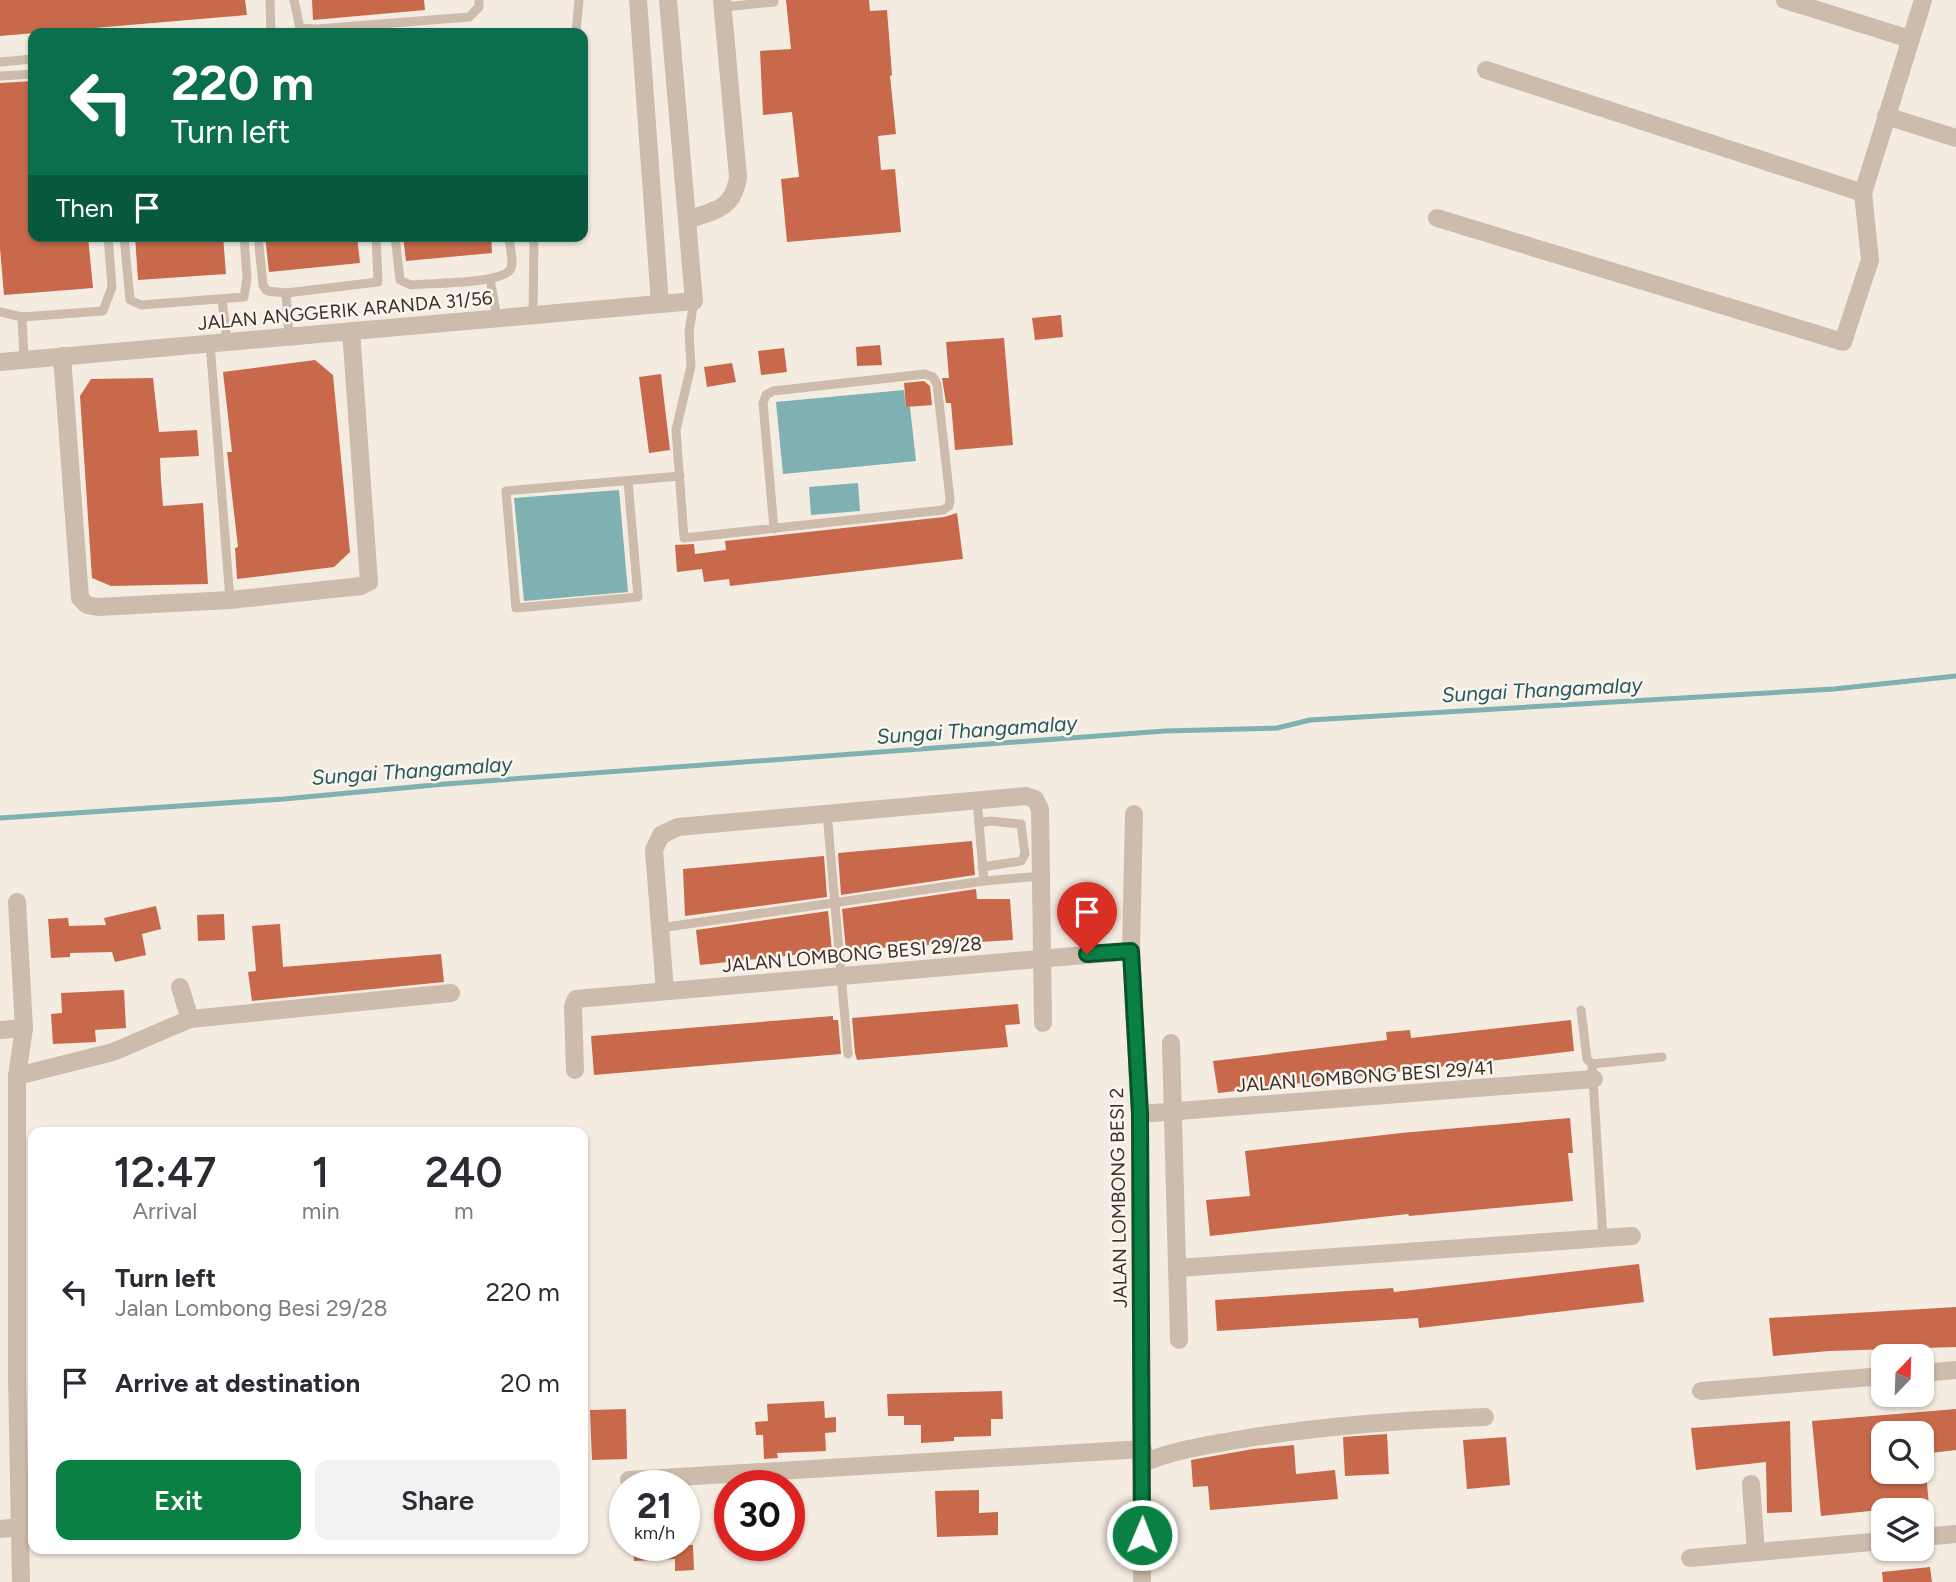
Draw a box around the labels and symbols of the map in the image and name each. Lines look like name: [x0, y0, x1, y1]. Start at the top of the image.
street label: JALAN ANGGERIK ARANDA 31/56: [197, 286, 494, 335]
water label: Sungai Thangamalay: [1441, 672, 1644, 707]
water label: Sungai Thangamalay: [876, 710, 1079, 749]
water label: Sungai Thangamalay: [311, 751, 514, 790]
pin: [1057, 882, 1117, 954]
street label: JALAN LOMBONG BESI 29/28: [721, 932, 983, 977]
street label: JALAN LOMBONG BESI 29/41: [1235, 1056, 1495, 1097]
street label: JALAN LOMBONG BESI 2: [1105, 1088, 1132, 1308]
north arrow: [1871, 1344, 1934, 1407]
speed limit sign: 30: [714, 1470, 805, 1561]
position arrow: [1105, 1498, 1179, 1572]

